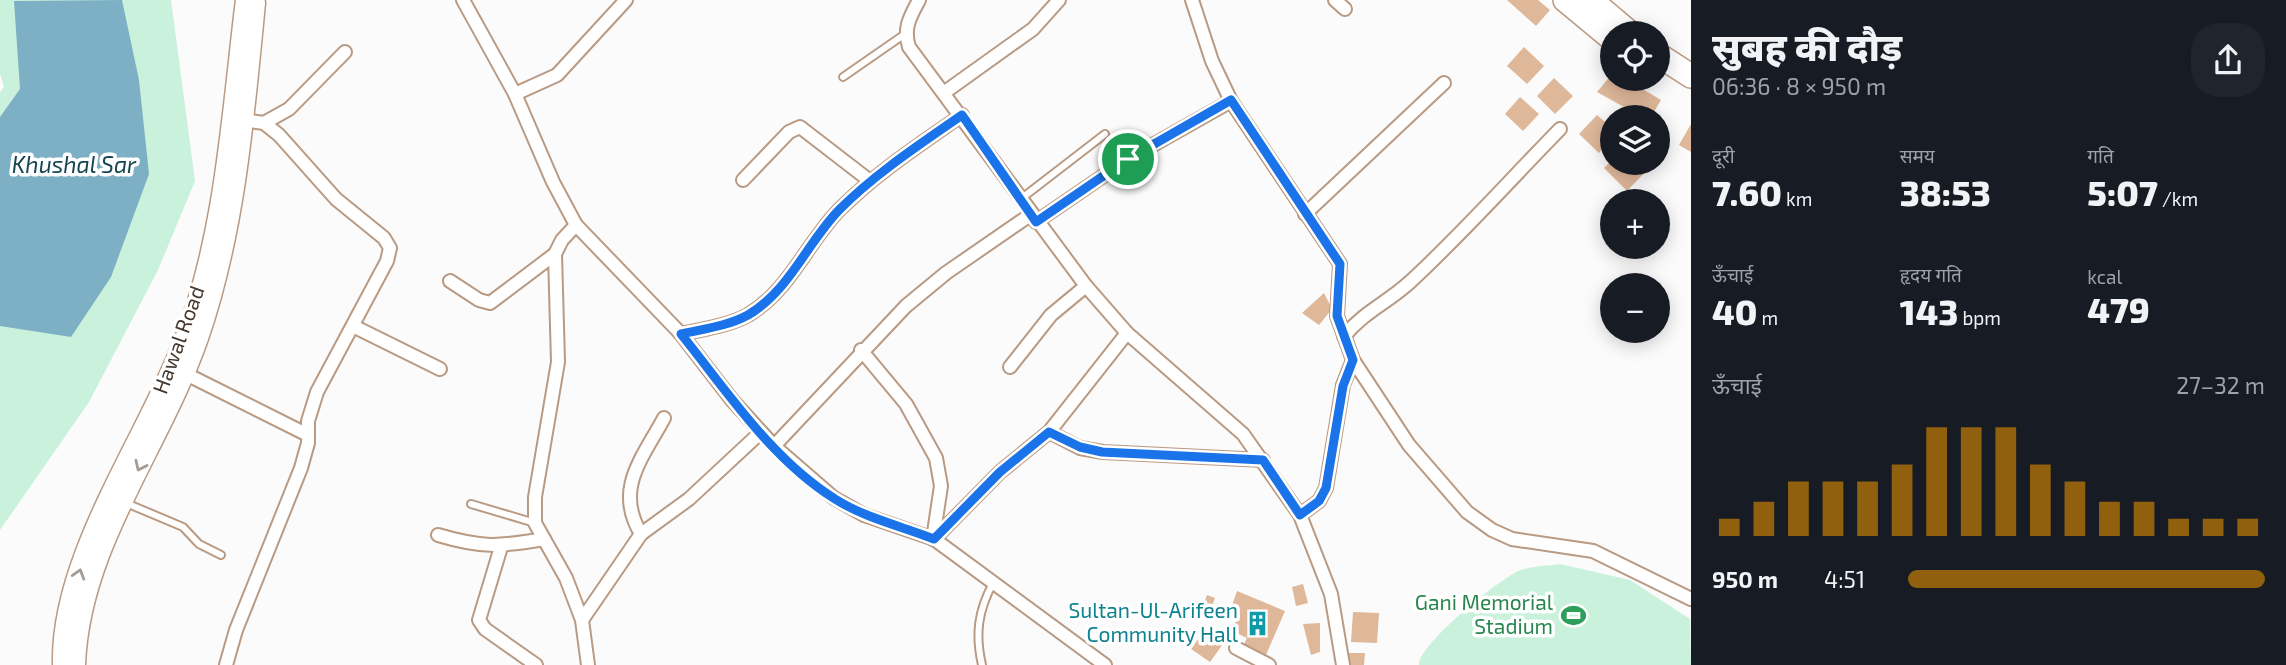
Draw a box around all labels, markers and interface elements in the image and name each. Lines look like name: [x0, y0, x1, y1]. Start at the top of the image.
map controls: [1600, 21, 1670, 343]
button: locate: [1600, 21, 1670, 91]
text: सुबह की दौड़: [1712, 23, 1902, 69]
button: share: [2191, 23, 2265, 97]
text: 06:36 · 8 × 950 m: [1712, 72, 1886, 100]
button: layers: [1600, 105, 1670, 175]
pin: [1098, 129, 1158, 189]
icon: arrive: [1109, 140, 1147, 178]
text: दूरी: [1712, 144, 1735, 167]
text: समय: [1900, 144, 1935, 167]
text: गति: [2087, 144, 2114, 167]
water label: Khushal Sar: [12, 150, 137, 178]
text: 7.60: [1712, 171, 1782, 213]
text: 38:53: [1900, 171, 1991, 213]
text: 5:07: [2087, 171, 2158, 213]
text: km: [1782, 187, 1812, 210]
text: /km: [2158, 187, 2198, 210]
button: +: [1600, 189, 1670, 259]
text: ऊँचाई: [1712, 263, 1753, 286]
text: हृदय गति: [1900, 263, 1962, 286]
text: kcal: [2087, 265, 2122, 288]
button: −: [1600, 273, 1670, 343]
street label: Hawal Road: [147, 282, 209, 397]
text: 479: [2087, 288, 2150, 330]
text: 40: [1712, 290, 1757, 332]
text: 143: [1900, 290, 1958, 332]
text: m: [1757, 306, 1778, 329]
text: bpm: [1958, 306, 2001, 329]
text: ऊँचाई: [1712, 371, 1762, 399]
text: 27–32 m: [2176, 371, 2265, 399]
one-way arrow: [135, 459, 149, 471]
text: 950 m: [1712, 565, 1778, 593]
text: 4:51: [1824, 565, 1865, 593]
one-way arrow: [71, 569, 86, 581]
place label: Gani Memorial Stadium: [1415, 589, 1554, 638]
place label: Sultan-Ul-Arifeen Community Hall: [1068, 597, 1239, 646]
sports icon: Gani Memorial Stadium: [1559, 601, 1587, 629]
building icon: Sultan-Ul-Arifeen Community Hall: [1244, 609, 1272, 637]

